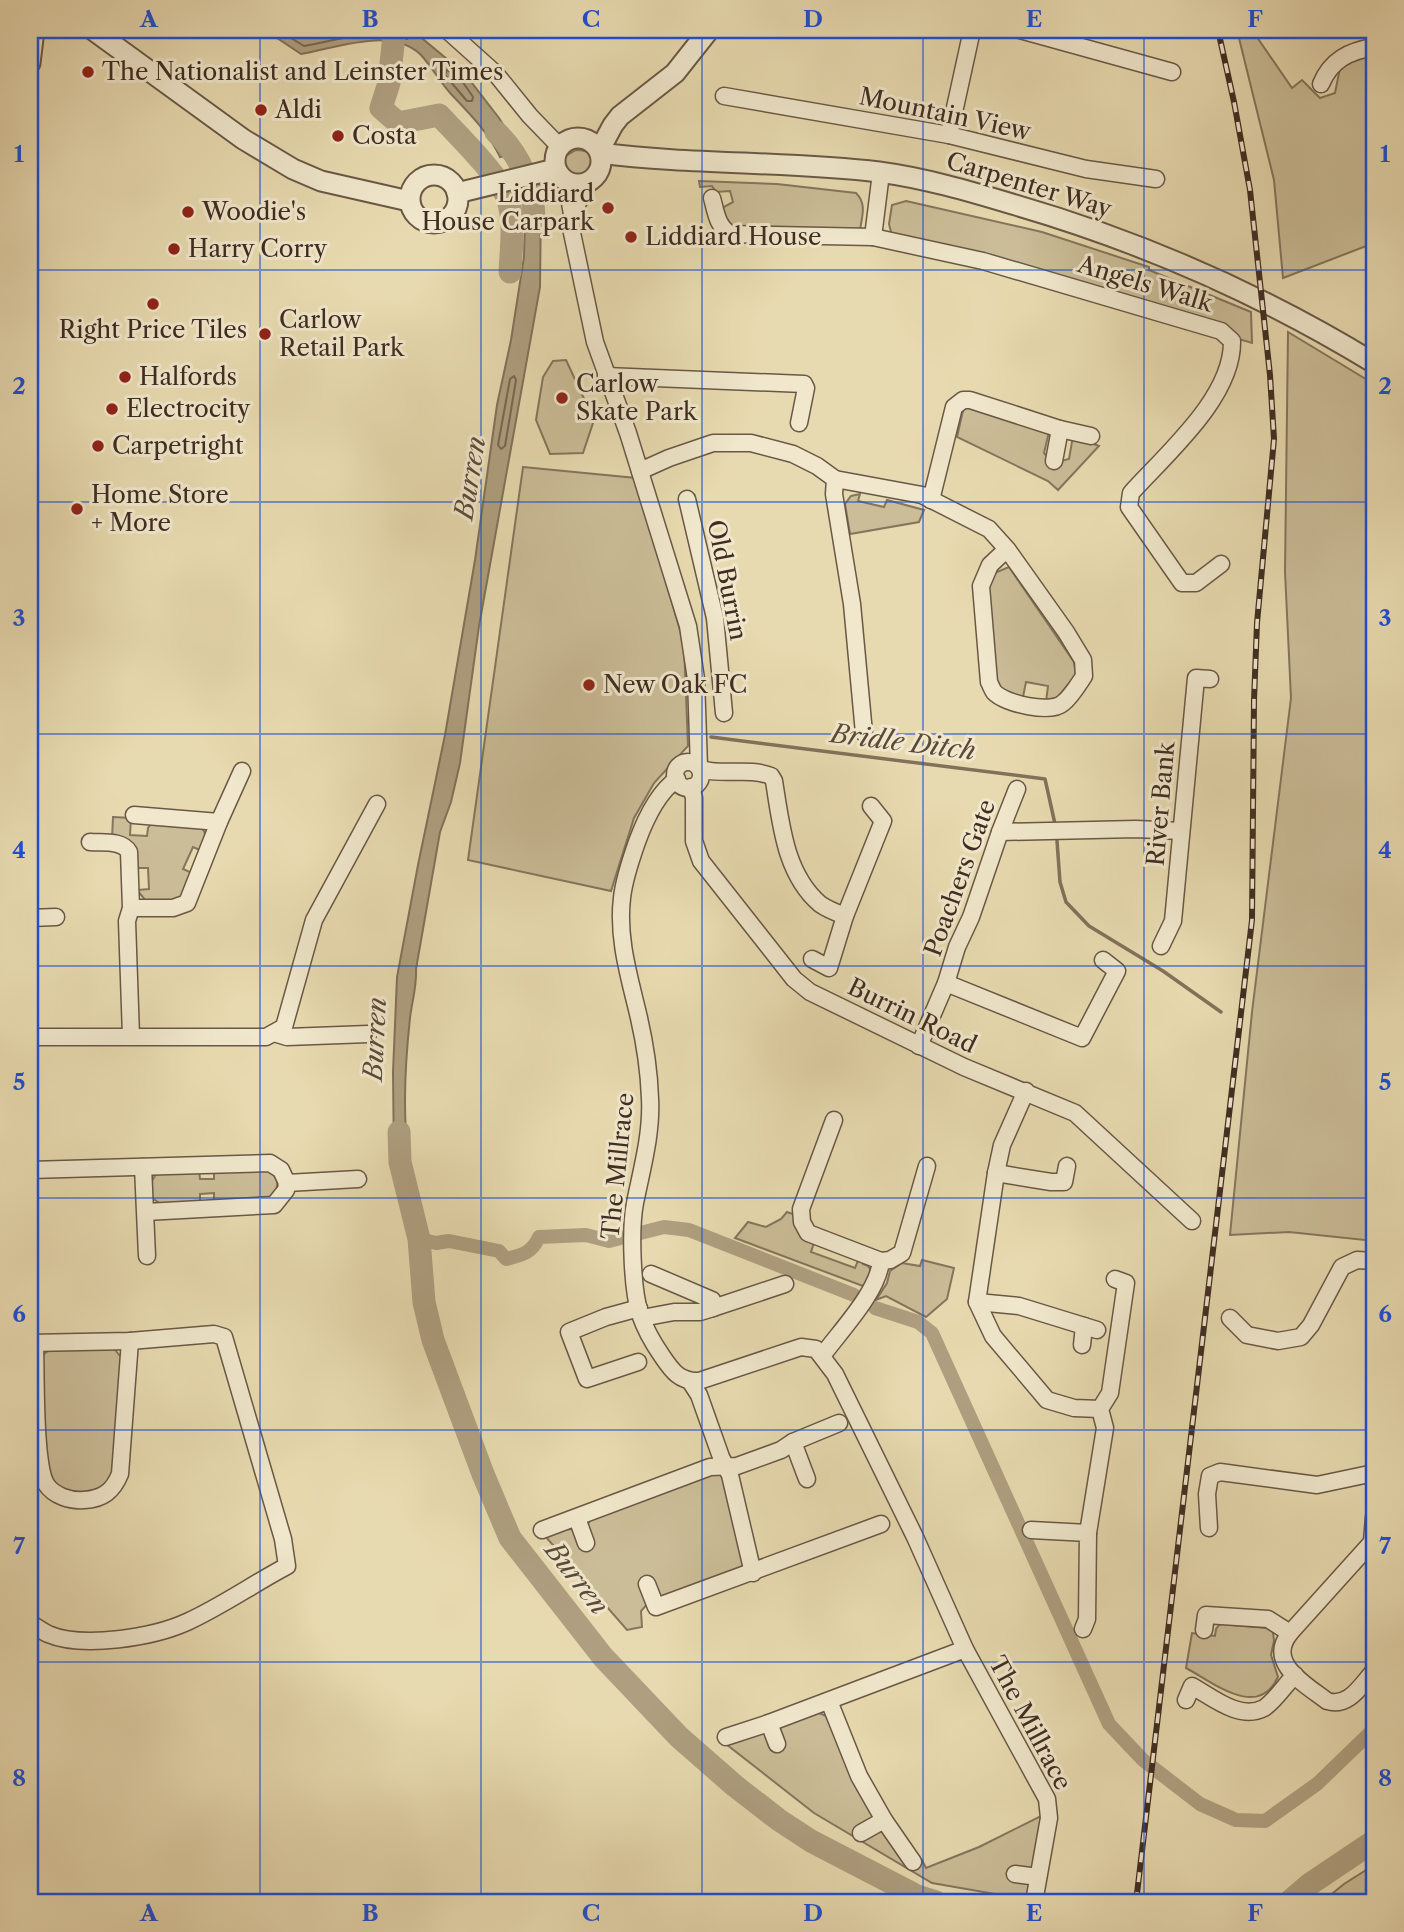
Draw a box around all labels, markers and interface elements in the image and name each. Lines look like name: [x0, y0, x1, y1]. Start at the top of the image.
text: A: [139, 5, 159, 33]
text: B: [361, 5, 379, 33]
text: C: [582, 5, 600, 33]
text: D: [803, 5, 823, 33]
text: E: [1026, 5, 1042, 33]
text: F: [1247, 5, 1263, 33]
place label: The Nationalist and Leinster Times: [102, 57, 504, 86]
marker: The Nationalist and Leinster Times: [80, 64, 96, 80]
street label: Mountain View: [857, 81, 1035, 146]
place label: Aldi: [274, 95, 322, 124]
marker: Aldi: [253, 102, 269, 118]
place label: Costa: [352, 121, 417, 150]
marker: Costa: [330, 128, 346, 144]
text: 1: [14, 140, 25, 168]
text: 1: [1380, 140, 1391, 168]
street label: Carpenter Way: [943, 146, 1116, 224]
place label: Liddiard House Carpark: [422, 179, 595, 236]
place label: Woodie's: [201, 197, 306, 226]
marker: Liddiard House Carpark: [600, 200, 616, 216]
marker: Woodie's: [180, 204, 196, 220]
place label: Liddiard House: [645, 222, 821, 251]
marker: Liddiard House: [623, 229, 639, 245]
place label: Harry Corry: [188, 234, 328, 263]
marker: Harry Corry: [166, 241, 182, 257]
street label: Angels Walk: [1073, 249, 1217, 318]
marker: Right Price Tiles: [145, 296, 161, 312]
place label: Carlow Retail Park: [279, 305, 405, 362]
place label: Right Price Tiles: [59, 315, 247, 344]
marker: Carlow Retail Park: [257, 326, 273, 342]
place label: Halfords: [139, 362, 237, 391]
marker: Halfords: [117, 369, 133, 385]
place label: Carlow Skate Park: [576, 369, 698, 426]
text: 2: [12, 372, 26, 400]
text: 2: [1378, 372, 1392, 400]
marker: Carlow Skate Park: [554, 390, 570, 406]
place label: Electrocity: [126, 394, 251, 423]
marker: Electrocity: [104, 401, 120, 417]
place label: Carpetright: [112, 431, 244, 460]
water label: Burren: [447, 434, 492, 524]
marker: Carpetright: [90, 438, 106, 454]
place label: Home Store + More: [91, 480, 229, 537]
marker: Home Store + More: [69, 501, 85, 517]
street label: Old Burrin: [702, 517, 753, 643]
text: 3: [13, 604, 26, 632]
text: 3: [1379, 604, 1392, 632]
place label: New Oak FC: [603, 670, 747, 699]
marker: New Oak FC: [581, 677, 597, 693]
water label: Bridle Ditch: [827, 717, 977, 767]
street label: River Bank: [1141, 739, 1180, 867]
street label: Poachers Gate: [918, 796, 1001, 960]
text: 4: [12, 836, 26, 864]
text: 4: [1378, 836, 1392, 864]
street label: Burrin Road: [843, 972, 982, 1059]
water label: Burren: [357, 996, 393, 1084]
text: 5: [13, 1068, 25, 1096]
text: 5: [1379, 1068, 1391, 1096]
street label: The Millrace: [595, 1091, 640, 1241]
text: 6: [12, 1300, 26, 1328]
text: 6: [1378, 1300, 1392, 1328]
text: 7: [13, 1532, 25, 1560]
text: 7: [1379, 1532, 1391, 1560]
water label: Burren: [537, 1534, 615, 1621]
street label: The Millrace: [983, 1651, 1078, 1795]
text: 8: [12, 1764, 26, 1792]
text: 8: [1378, 1764, 1392, 1792]
text: A: [139, 1899, 159, 1927]
text: B: [361, 1899, 379, 1927]
text: C: [582, 1899, 600, 1927]
text: D: [803, 1899, 823, 1927]
text: E: [1026, 1899, 1042, 1927]
text: F: [1247, 1899, 1263, 1927]

